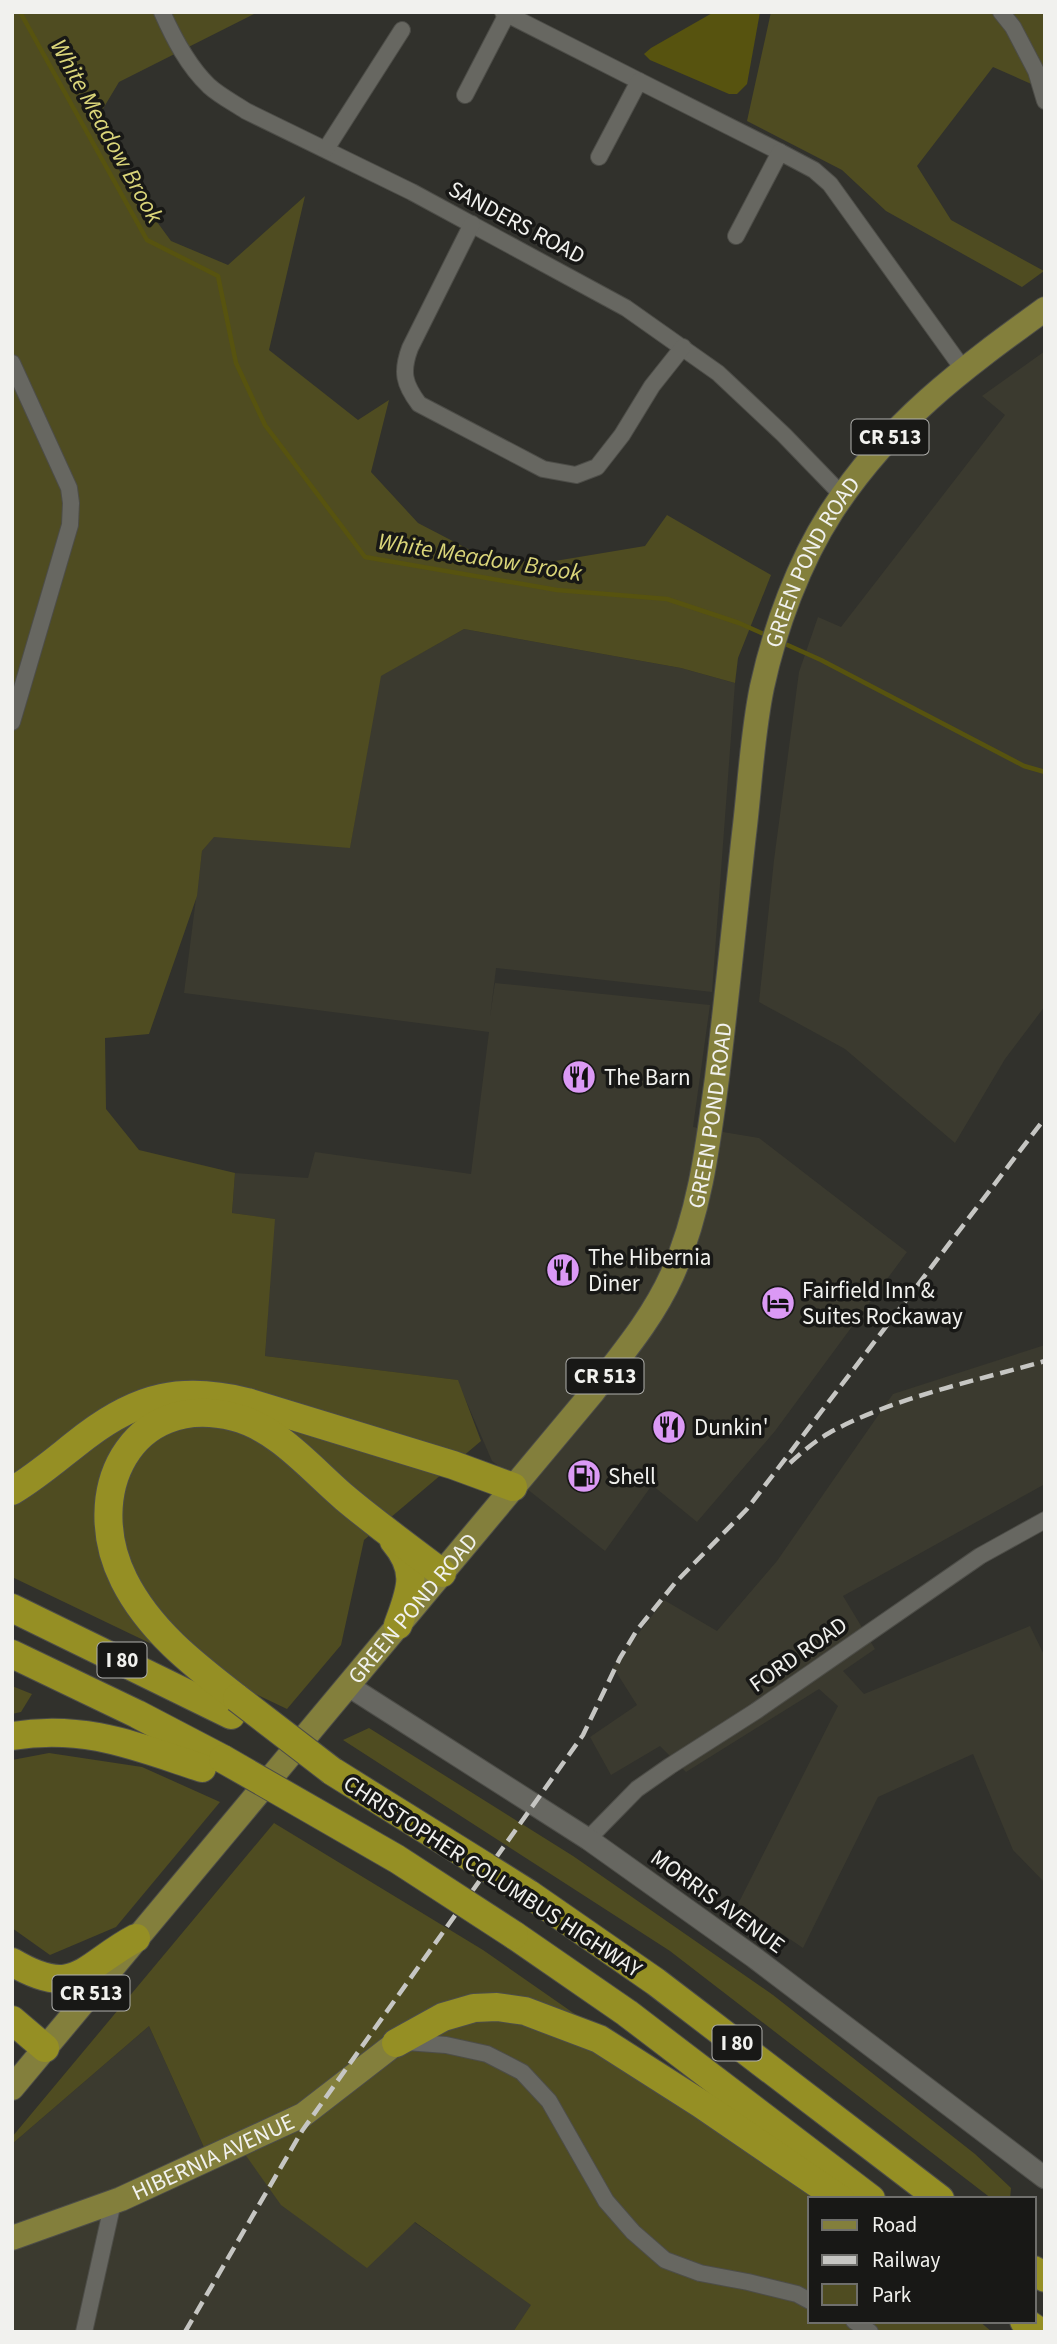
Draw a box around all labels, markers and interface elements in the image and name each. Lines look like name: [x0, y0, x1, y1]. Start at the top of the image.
water label: White Meadow Brook: [41, 33, 172, 230]
street label: SANDERS ROAD: [443, 173, 591, 272]
road number: CR 513: [852, 420, 928, 454]
street label: GREEN POND ROAD: [757, 470, 868, 652]
water label: White Meadow Brook: [375, 524, 585, 591]
street label: GREEN POND ROAD: [679, 1021, 740, 1212]
restaurant icon: The Barn: [560, 1058, 598, 1096]
place label: The Barn: [604, 1061, 691, 1094]
place label: The Hibernia Diner: [588, 1241, 711, 1300]
restaurant icon: The Hibernia Diner: [544, 1251, 582, 1289]
place label: Fairfield Inn & Suites Rockaway: [802, 1274, 963, 1333]
hotel icon: Fairfield Inn & Suites Rockaway: [759, 1284, 797, 1322]
road number: CR 513: [566, 1358, 644, 1394]
restaurant icon: Dunkin': [650, 1408, 688, 1446]
place label: Dunkin': [694, 1411, 769, 1444]
fuel station icon: Shell: [565, 1457, 603, 1495]
place label: Shell: [608, 1460, 656, 1493]
street label: GREEN POND ROAD: [340, 1526, 486, 1691]
street label: FORD ROAD: [743, 1608, 854, 1700]
road number: I 80: [97, 1642, 146, 1678]
street label: CHRISTOPHER COLUMBUS HIGHWAY: [337, 1767, 649, 1986]
street label: MORRIS AVENUE: [644, 1841, 792, 1962]
road number: CR 513: [52, 1976, 130, 2010]
road number: I 80: [712, 2025, 762, 2060]
street label: HIBERNIA AVENUE: [126, 2105, 300, 2209]
legend: [808, 2197, 1036, 2323]
text: Road: [872, 2210, 917, 2240]
text: Railway: [872, 2245, 940, 2275]
text: Park: [872, 2280, 912, 2310]

